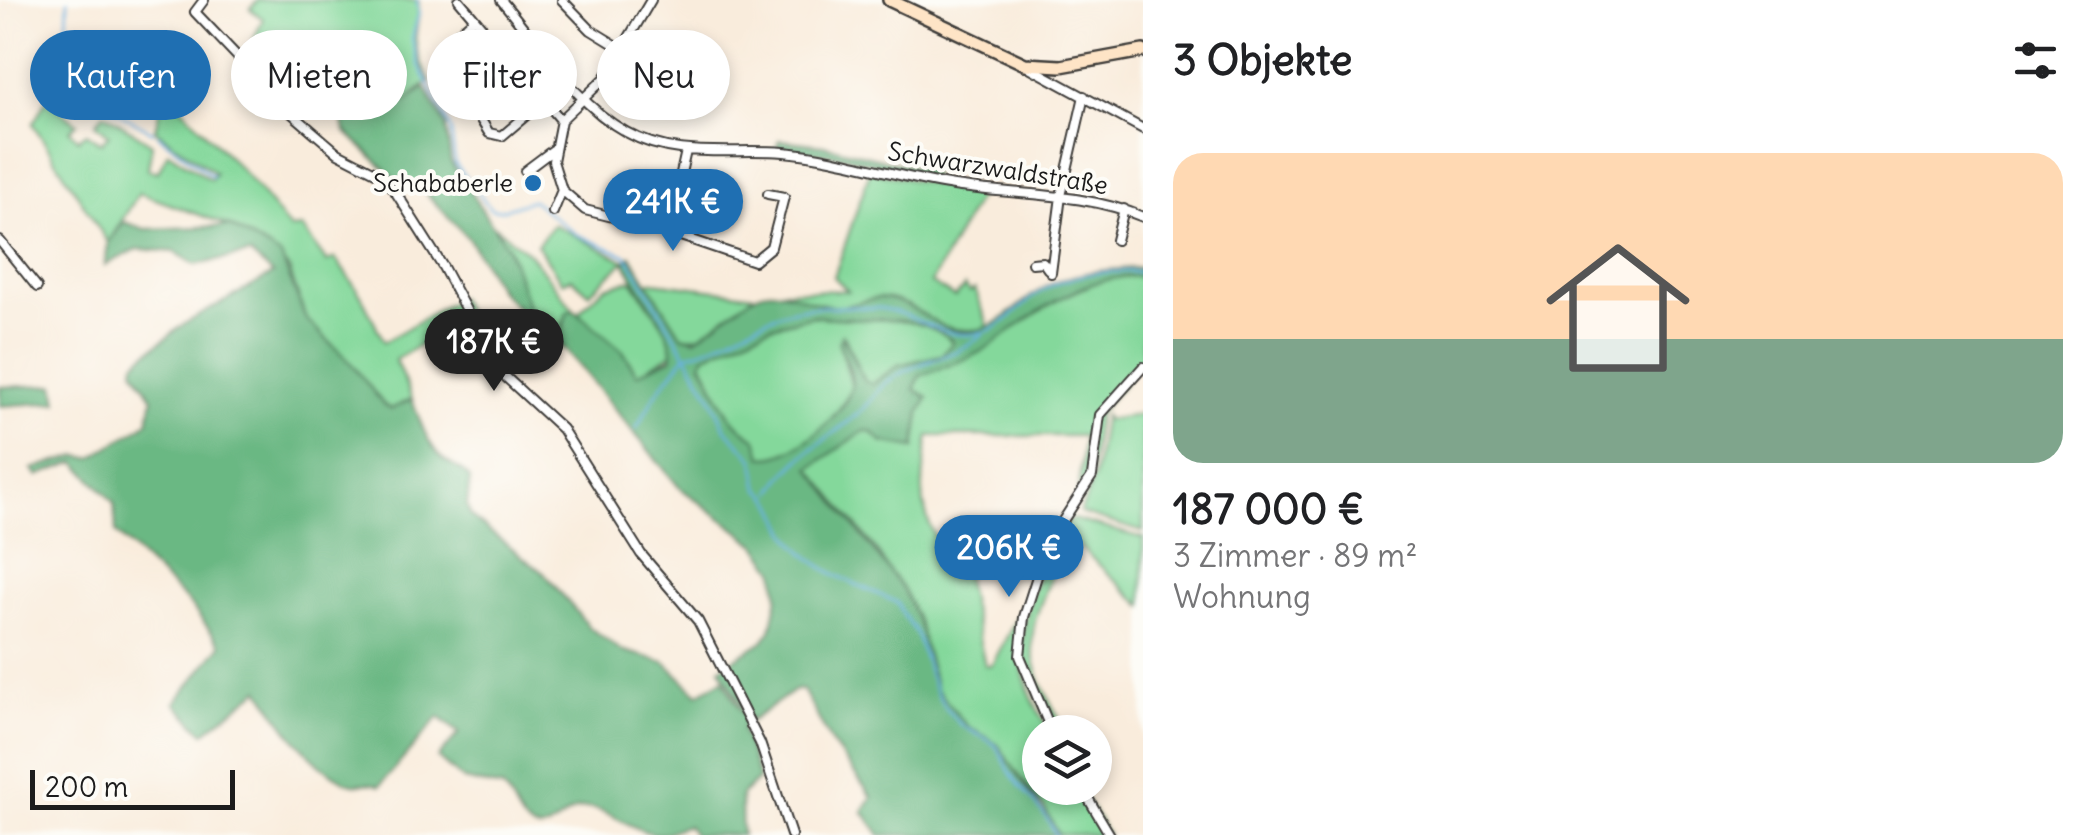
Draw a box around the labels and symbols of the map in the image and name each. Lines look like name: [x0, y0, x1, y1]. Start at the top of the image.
street label: Schwarzwaldstraße: [886, 135, 1110, 201]
place label: Schababerle: [373, 167, 513, 199]
pin: 241K €: [592, 169, 754, 254]
marker: Schababerle: [522, 172, 544, 194]
pin: 187K €: [413, 309, 575, 394]
pin: 206K €: [928, 515, 1090, 600]
scale bar: [30, 765, 235, 810]

